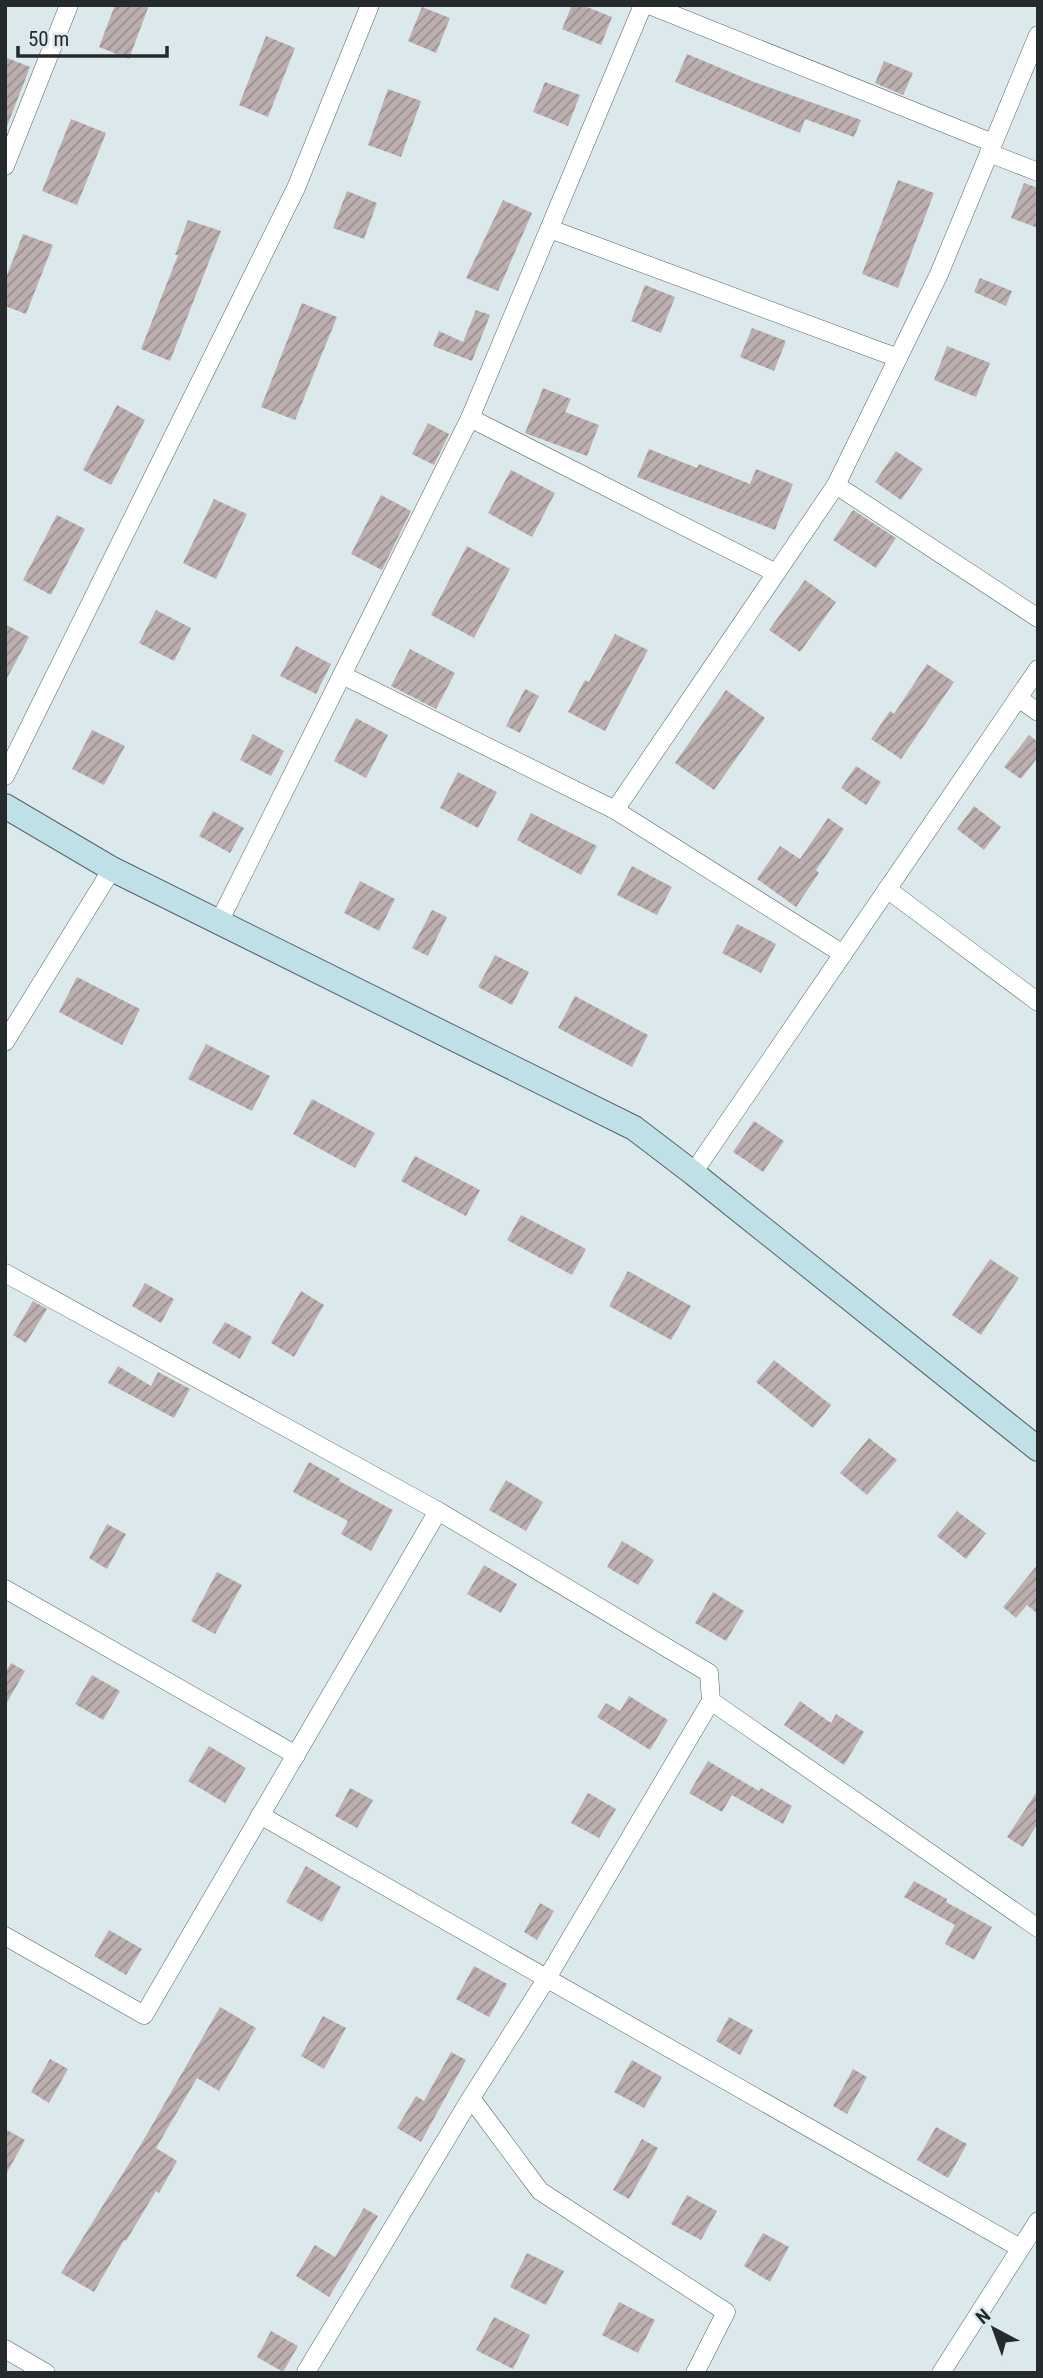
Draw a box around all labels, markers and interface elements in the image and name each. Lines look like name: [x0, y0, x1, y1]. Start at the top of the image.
scale bar: [18, 14, 166, 58]
text: 50 m: [28, 27, 69, 51]
north arrow: [959, 2294, 1029, 2364]
text: N: [971, 2304, 995, 2329]

